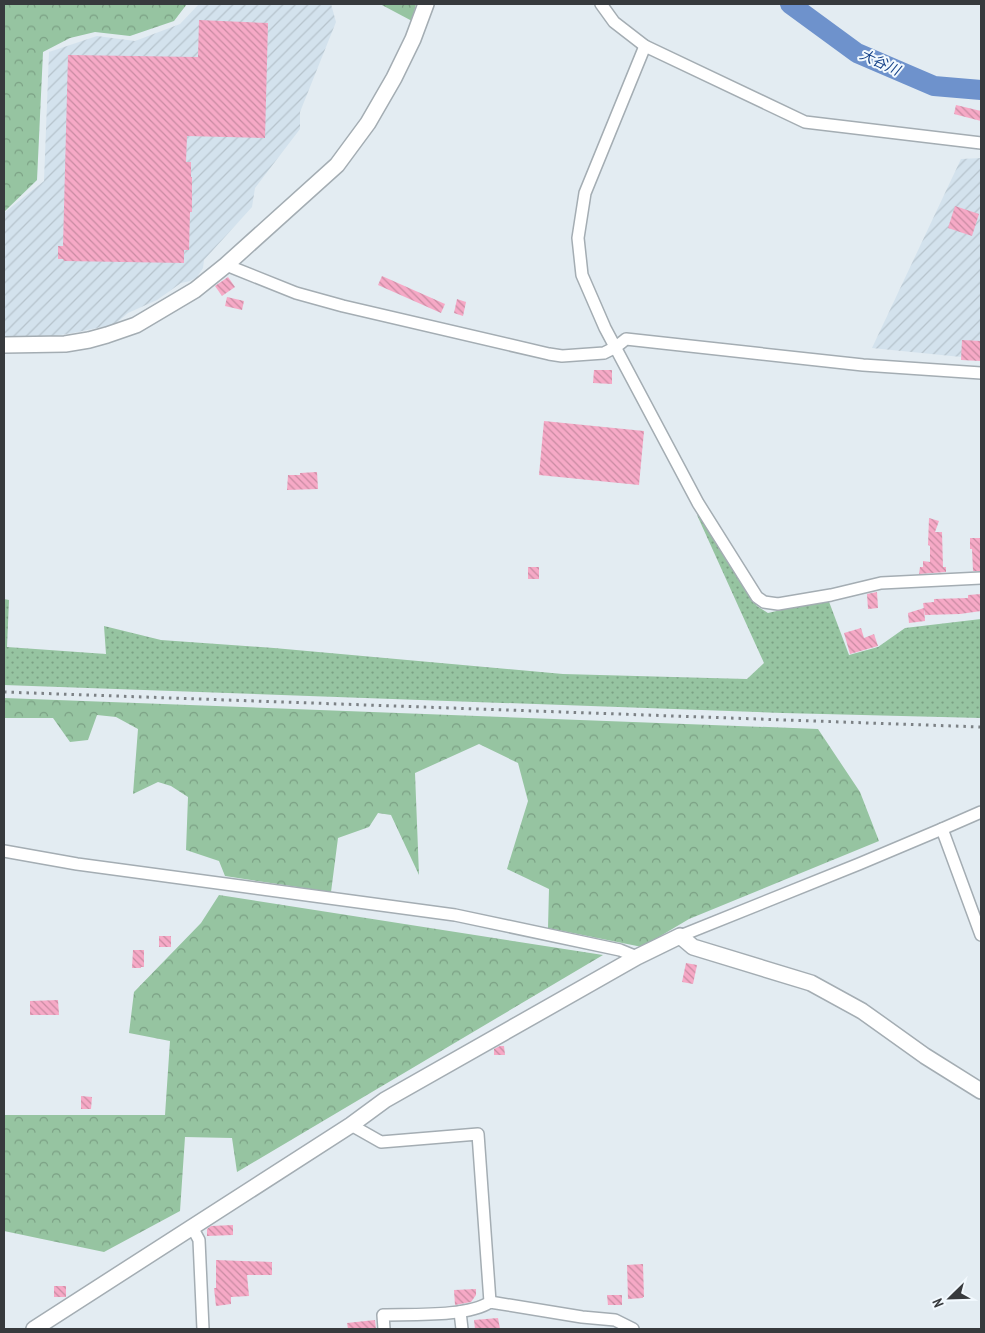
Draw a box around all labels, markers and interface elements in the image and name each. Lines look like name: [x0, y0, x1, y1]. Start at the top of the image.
water label: 大谷川: [857, 45, 905, 80]
north arrow: [925, 1273, 975, 1323]
text: N: [928, 1296, 948, 1310]

